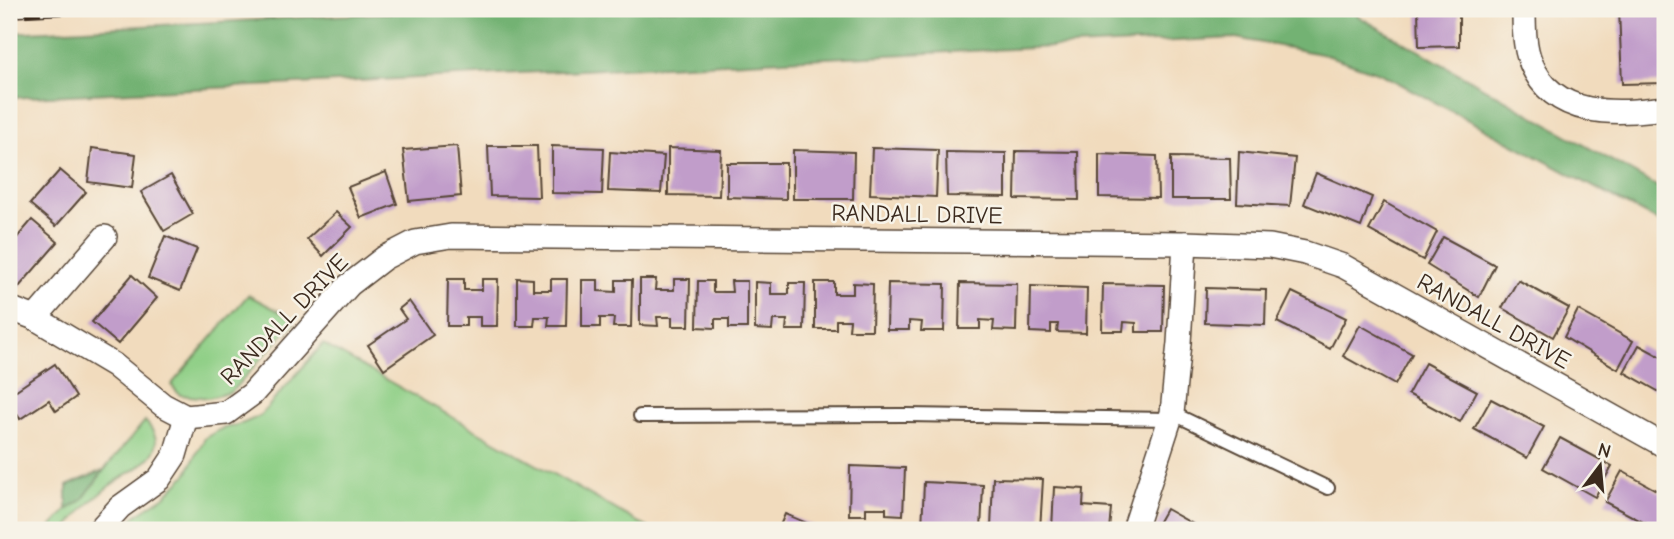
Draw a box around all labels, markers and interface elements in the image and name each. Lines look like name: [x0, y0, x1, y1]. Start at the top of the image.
street label: RANDALL DRIVE: [831, 199, 1003, 229]
street label: RANDALL DRIVE: [214, 248, 354, 390]
street label: RANDALL DRIVE: [1412, 267, 1576, 375]
north arrow: [1566, 430, 1636, 500]
text: N: [1595, 438, 1613, 463]

